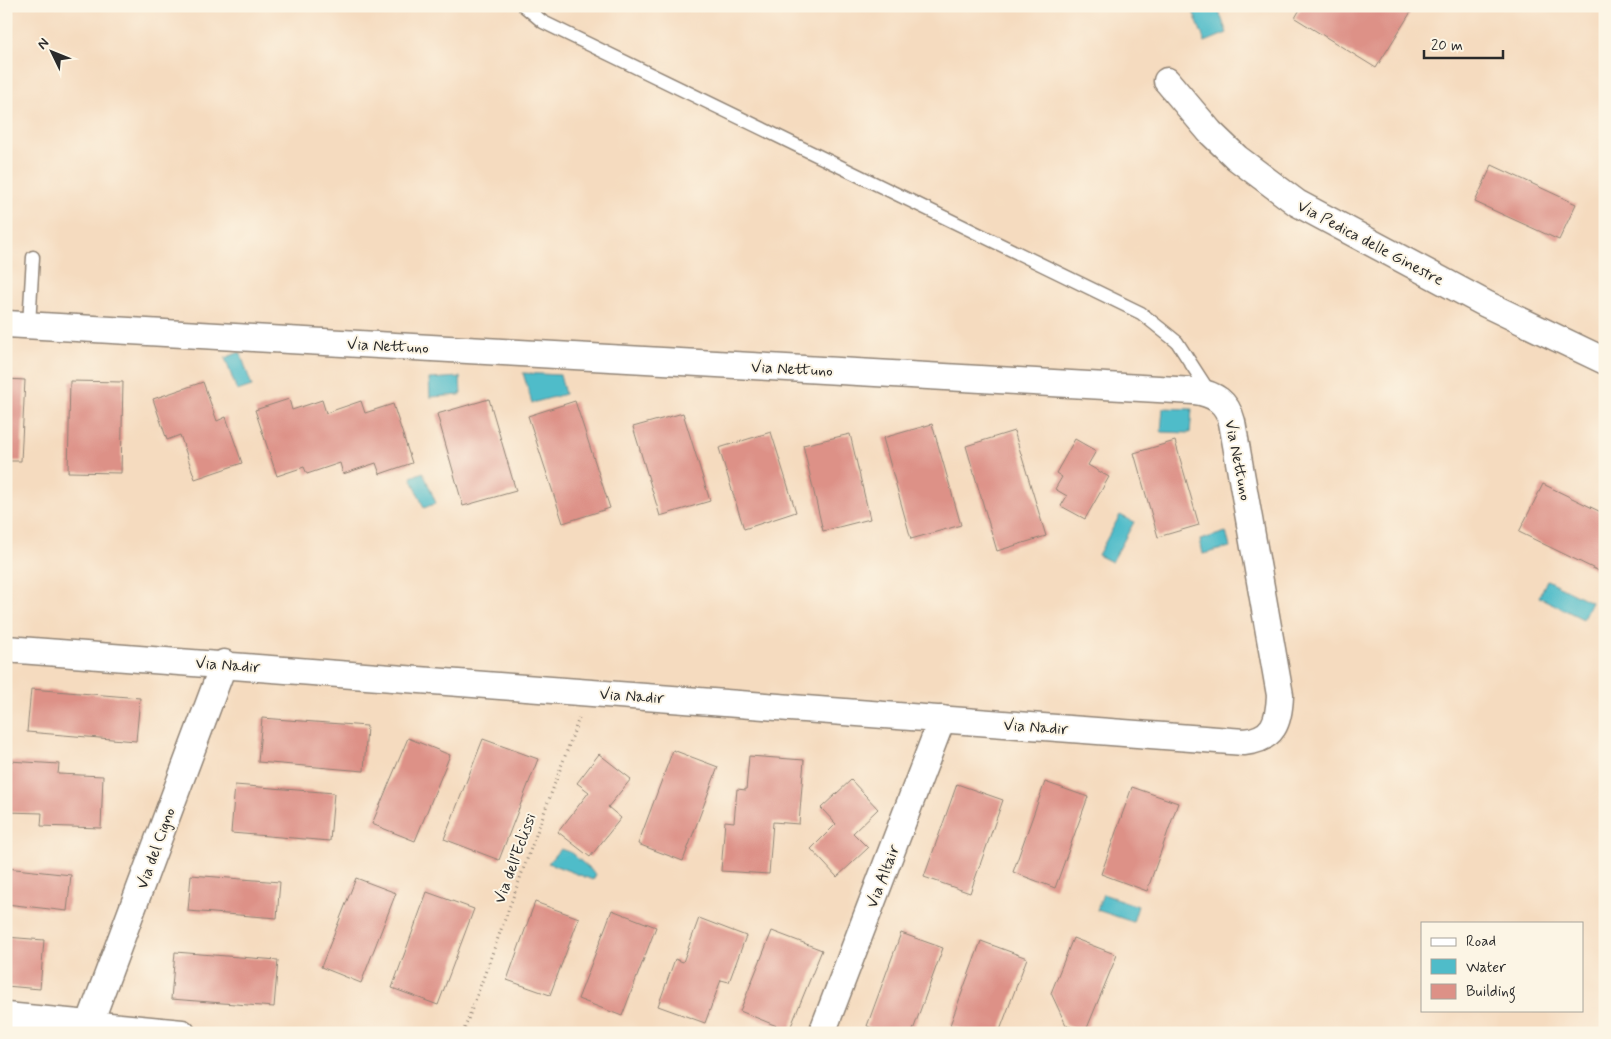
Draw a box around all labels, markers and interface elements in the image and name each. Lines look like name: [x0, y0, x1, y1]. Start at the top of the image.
north arrow: [28, 28, 78, 78]
scale bar: [1424, 28, 1502, 60]
text: N: [33, 34, 53, 53]
text: 20 m: [1431, 36, 1463, 56]
street label: Via Pedica delle Ginestre: [1293, 196, 1447, 291]
street label: Via Nettuno: [347, 334, 429, 359]
street label: Via Nettuno: [751, 357, 833, 382]
street label: Via Nettuno: [1219, 418, 1256, 502]
street label: Via Nadir: [195, 653, 262, 678]
street label: Via Nadir: [599, 684, 666, 709]
street label: Via Nadir: [1003, 715, 1070, 740]
street label: Via del Cigno: [132, 805, 181, 892]
street label: Via dell'Eclissi: [489, 810, 542, 907]
street label: Via Altair: [862, 842, 905, 911]
legend: [1421, 922, 1584, 1012]
text: Road: [1466, 932, 1496, 952]
text: Water: [1466, 958, 1506, 978]
text: Building: [1466, 982, 1516, 1003]

